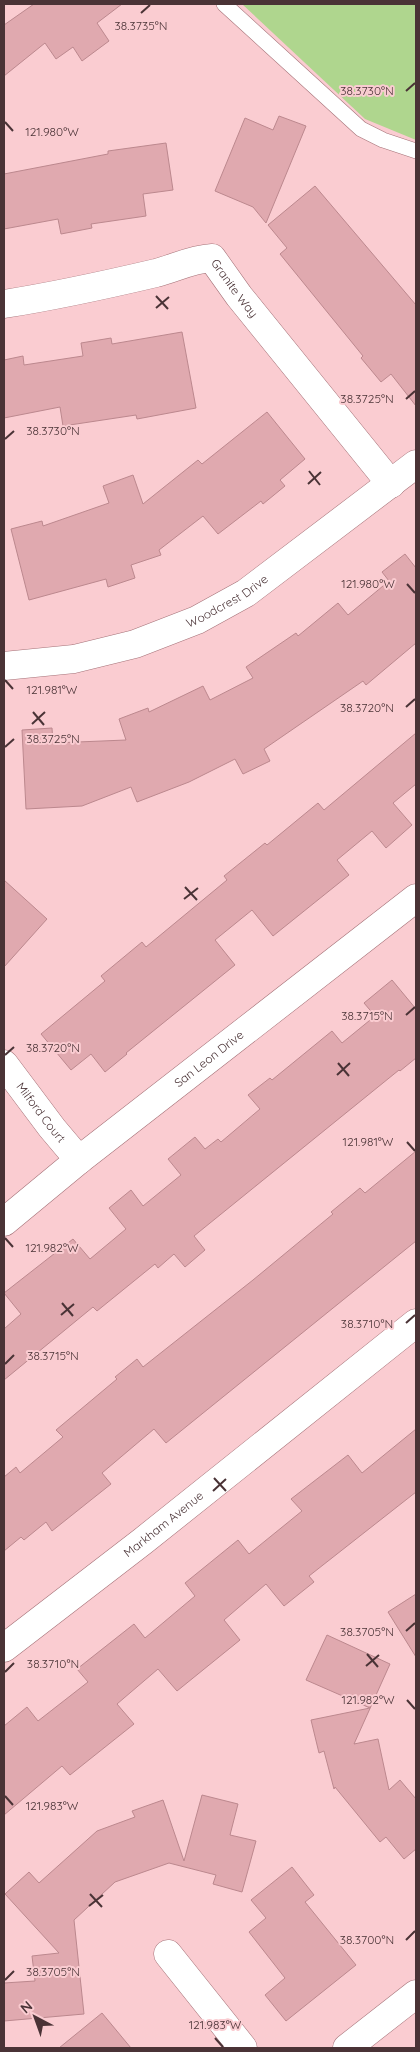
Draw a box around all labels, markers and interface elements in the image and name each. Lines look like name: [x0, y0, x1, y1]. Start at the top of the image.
text: 38.3735°N: [115, 18, 167, 33]
text: 38.3730°N: [340, 83, 394, 98]
text: 121.980°W: [25, 124, 79, 139]
street label: Granite Way: [208, 256, 261, 320]
text: 38.3725°N: [340, 391, 394, 406]
text: 38.3730°N: [26, 423, 80, 438]
street label: Woodcrest Drive: [184, 571, 271, 630]
text: 121.980°W: [341, 576, 395, 591]
text: 121.981°W: [27, 682, 78, 697]
text: 38.3720°N: [340, 700, 394, 715]
text: 38.3725°N: [26, 731, 80, 746]
text: 38.3715°N: [341, 1008, 393, 1023]
street label: San Leon Drive: [171, 1027, 247, 1090]
text: 38.3720°N: [26, 1040, 80, 1055]
street label: Milford Court: [13, 1079, 69, 1145]
text: 121.981°W: [343, 1134, 394, 1149]
text: 121.982°W: [25, 1240, 79, 1255]
text: 38.3710°N: [341, 1316, 393, 1331]
text: 38.3715°N: [27, 1348, 79, 1363]
street label: Markham Avenue: [121, 1488, 206, 1560]
text: 38.3705°N: [340, 1624, 394, 1639]
text: 38.3710°N: [27, 1656, 79, 1671]
text: 121.982°W: [341, 1692, 395, 1707]
text: 121.983°W: [26, 1798, 79, 1813]
text: 38.3700°N: [340, 1932, 394, 1947]
text: 38.3705°N: [26, 1964, 80, 1979]
north arrow: [10, 1992, 60, 2042]
text: N: [17, 1997, 36, 2017]
text: 121.983°W: [189, 2017, 242, 2032]

